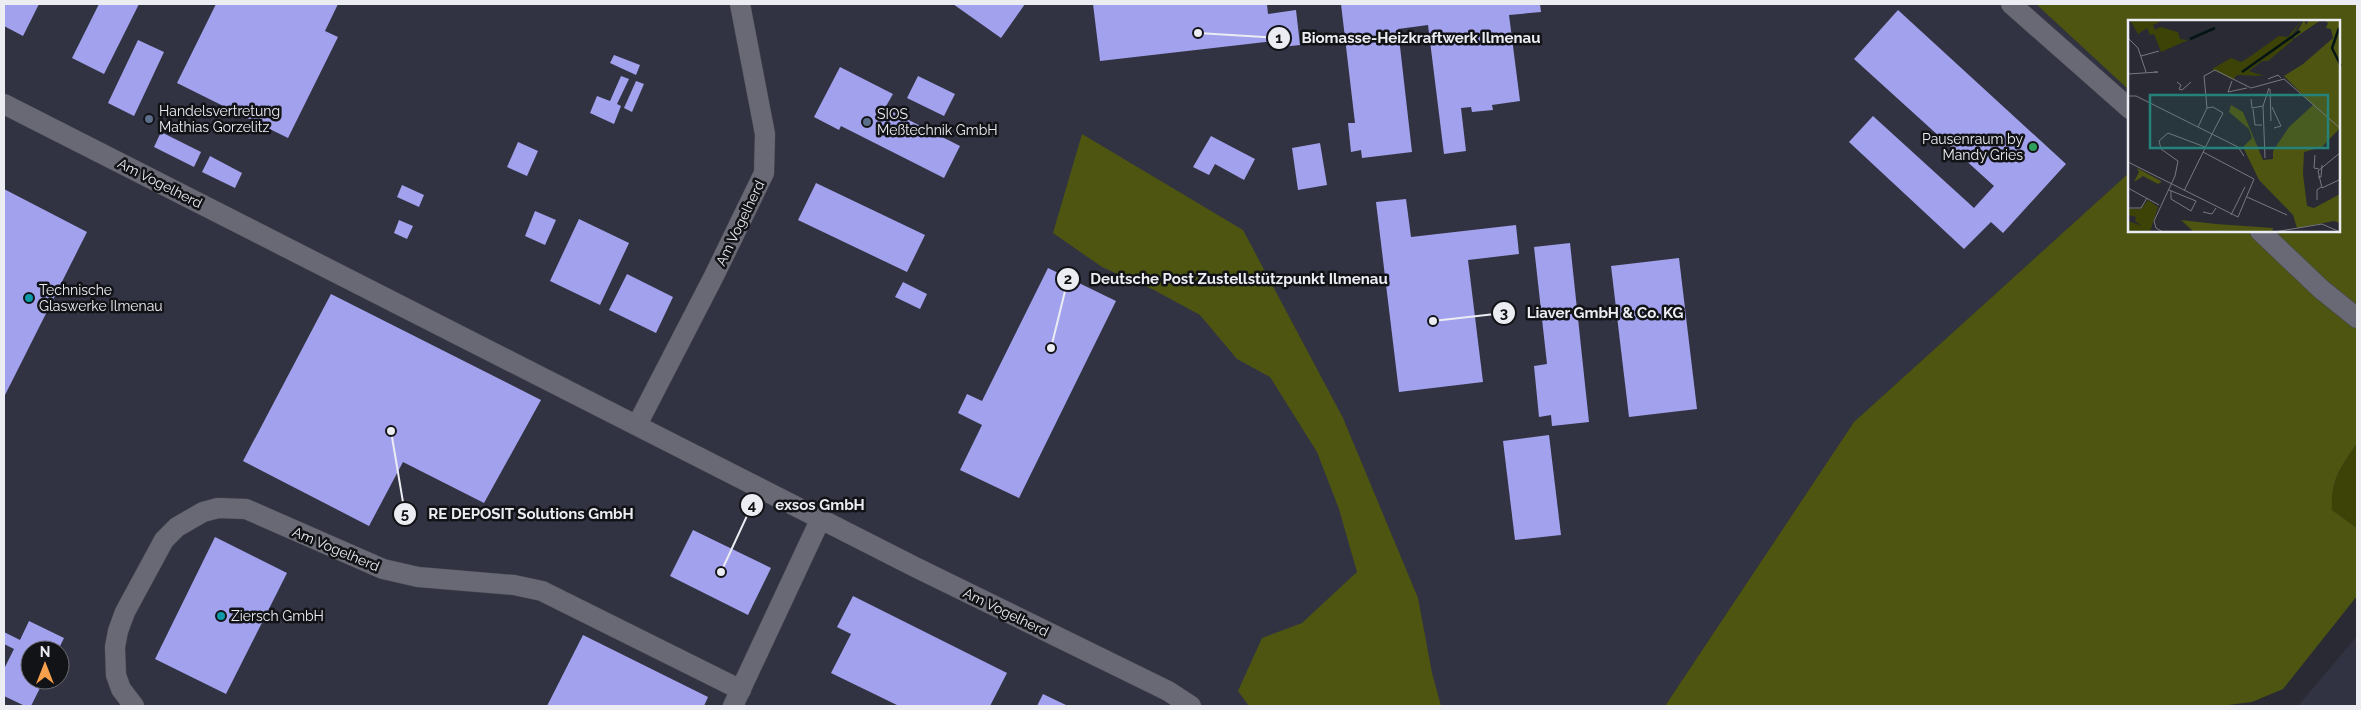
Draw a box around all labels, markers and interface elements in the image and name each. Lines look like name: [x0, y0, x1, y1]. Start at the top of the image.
inset map: [2128, 20, 2341, 232]
callout: Biomasse-Heizkraftwerk Ilmenau: [1267, 23, 1551, 53]
text: 1: [1275, 29, 1283, 47]
text: Biomasse-Heizkraftwerk Ilmenau: [1301, 29, 1541, 47]
place label: Handelsvertretung Mathias Gorzelitz: [159, 103, 280, 135]
place label: SIOS Meßtechnik GmbH: [877, 106, 998, 138]
marker: Handelsvertretung Mathias Gorzelitz: [143, 113, 155, 125]
marker: SIOS Meßtechnik GmbH: [861, 116, 873, 128]
place label: Pausenraum by Mandy Gries: [1922, 131, 2023, 163]
marker: Pausenraum by Mandy Gries: [2027, 141, 2039, 153]
street label: Am Vogelherd: [115, 155, 205, 211]
street label: Am Vogelherd: [712, 178, 768, 268]
callout: Deutsche Post Zustellstützpunkt Ilmenau: [1055, 264, 1397, 294]
text: 2: [1064, 270, 1072, 288]
text: Deutsche Post Zustellstützpunkt Ilmenau: [1090, 270, 1388, 288]
place label: Technische Glaswerke Ilmenau: [39, 282, 163, 314]
marker: Technische Glaswerke Ilmenau: [23, 292, 35, 304]
callout: Liaver GmbH & Co. KG: [1492, 298, 1694, 328]
text: 3: [1500, 304, 1508, 322]
text: Liaver GmbH & Co. KG: [1527, 304, 1683, 322]
callout: exsos GmbH: [740, 490, 874, 520]
text: 4: [748, 496, 757, 514]
text: exsos GmbH: [775, 496, 865, 514]
callout: RE DEPOSIT Solutions GmbH: [393, 499, 644, 529]
text: 5: [401, 505, 409, 523]
text: RE DEPOSIT Solutions GmbH: [428, 505, 634, 523]
street label: Am Vogelherd: [290, 524, 382, 574]
street label: Am Vogelherd: [961, 584, 1051, 640]
place label: Ziersch GmbH: [231, 608, 324, 624]
marker: Ziersch GmbH: [215, 610, 227, 622]
north arrow: [20, 640, 70, 690]
text: N: [40, 644, 50, 660]

